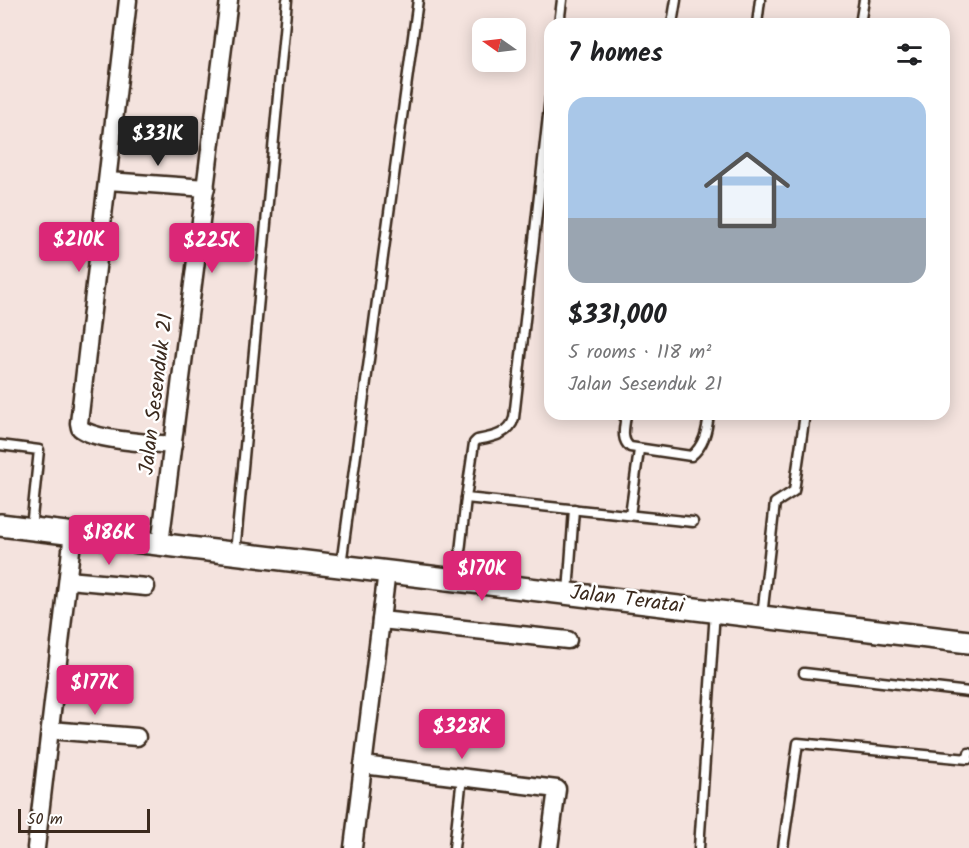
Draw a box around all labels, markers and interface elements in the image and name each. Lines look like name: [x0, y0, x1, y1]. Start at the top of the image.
north arrow: [472, 18, 526, 72]
map controls: [472, 18, 526, 72]
text: 7 homes: [568, 33, 663, 75]
icon: filters: [893, 38, 926, 71]
pin: $331K: [116, 116, 200, 167]
text: $331K: [132, 119, 184, 151]
icon: home: [693, 136, 801, 244]
pin: $210K: [37, 222, 121, 273]
pin: $225K: [170, 223, 254, 274]
text: $210K: [53, 225, 105, 257]
text: $225K: [183, 226, 241, 258]
text: $331,000: [568, 295, 667, 337]
street label: Jalan Sesenduk 21: [131, 312, 183, 476]
text: 5 rooms · 118 m²: [568, 337, 711, 369]
text: Jalan Sesenduk 21: [568, 369, 722, 401]
pin: $186K: [67, 515, 151, 566]
text: $186K: [83, 518, 135, 550]
pin: $170K: [440, 551, 524, 602]
text: $170K: [457, 554, 507, 586]
street label: Jalan Teratai: [568, 577, 687, 623]
pin: $177K: [53, 665, 137, 716]
text: $177K: [71, 668, 119, 700]
pin: $328K: [420, 709, 504, 760]
text: $328K: [433, 712, 491, 744]
scale bar: [18, 806, 150, 834]
text: 50 m: [27, 807, 63, 832]

